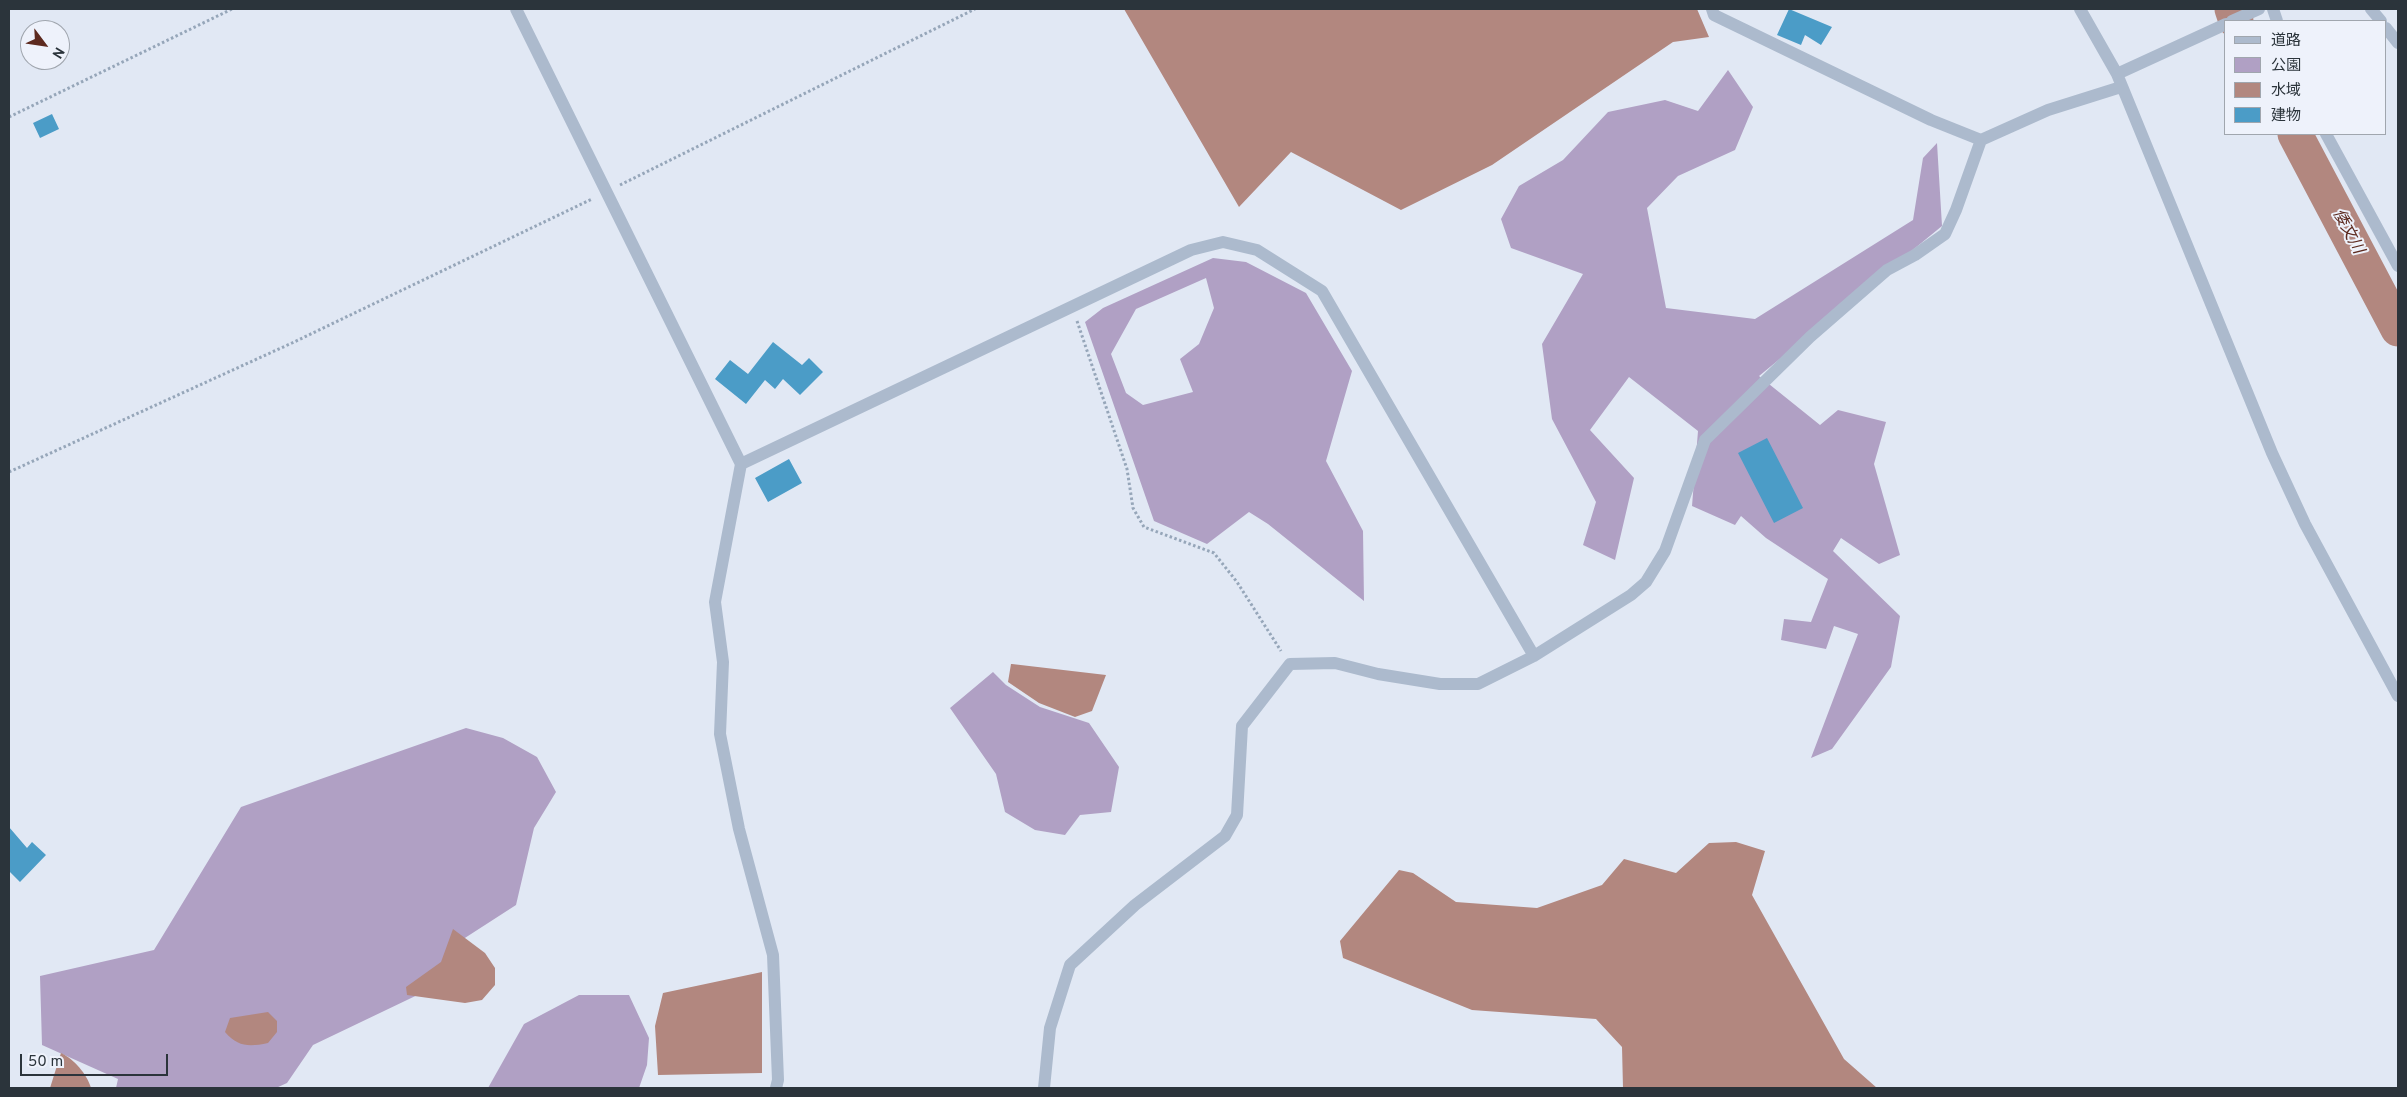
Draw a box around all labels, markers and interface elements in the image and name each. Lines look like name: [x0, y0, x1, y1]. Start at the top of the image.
north arrow: [20, 20, 70, 70]
legend: [2224, 20, 2387, 135]
text: 道路: [2271, 32, 2301, 51]
text: N: [48, 44, 67, 61]
text: 公園: [2271, 57, 2301, 76]
text: 水域: [2271, 82, 2301, 101]
text: 建物: [2271, 107, 2301, 126]
water label: 倭文川: [2327, 206, 2367, 258]
scale bar: [22, 1044, 170, 1076]
text: 50 m: [28, 1053, 63, 1072]

